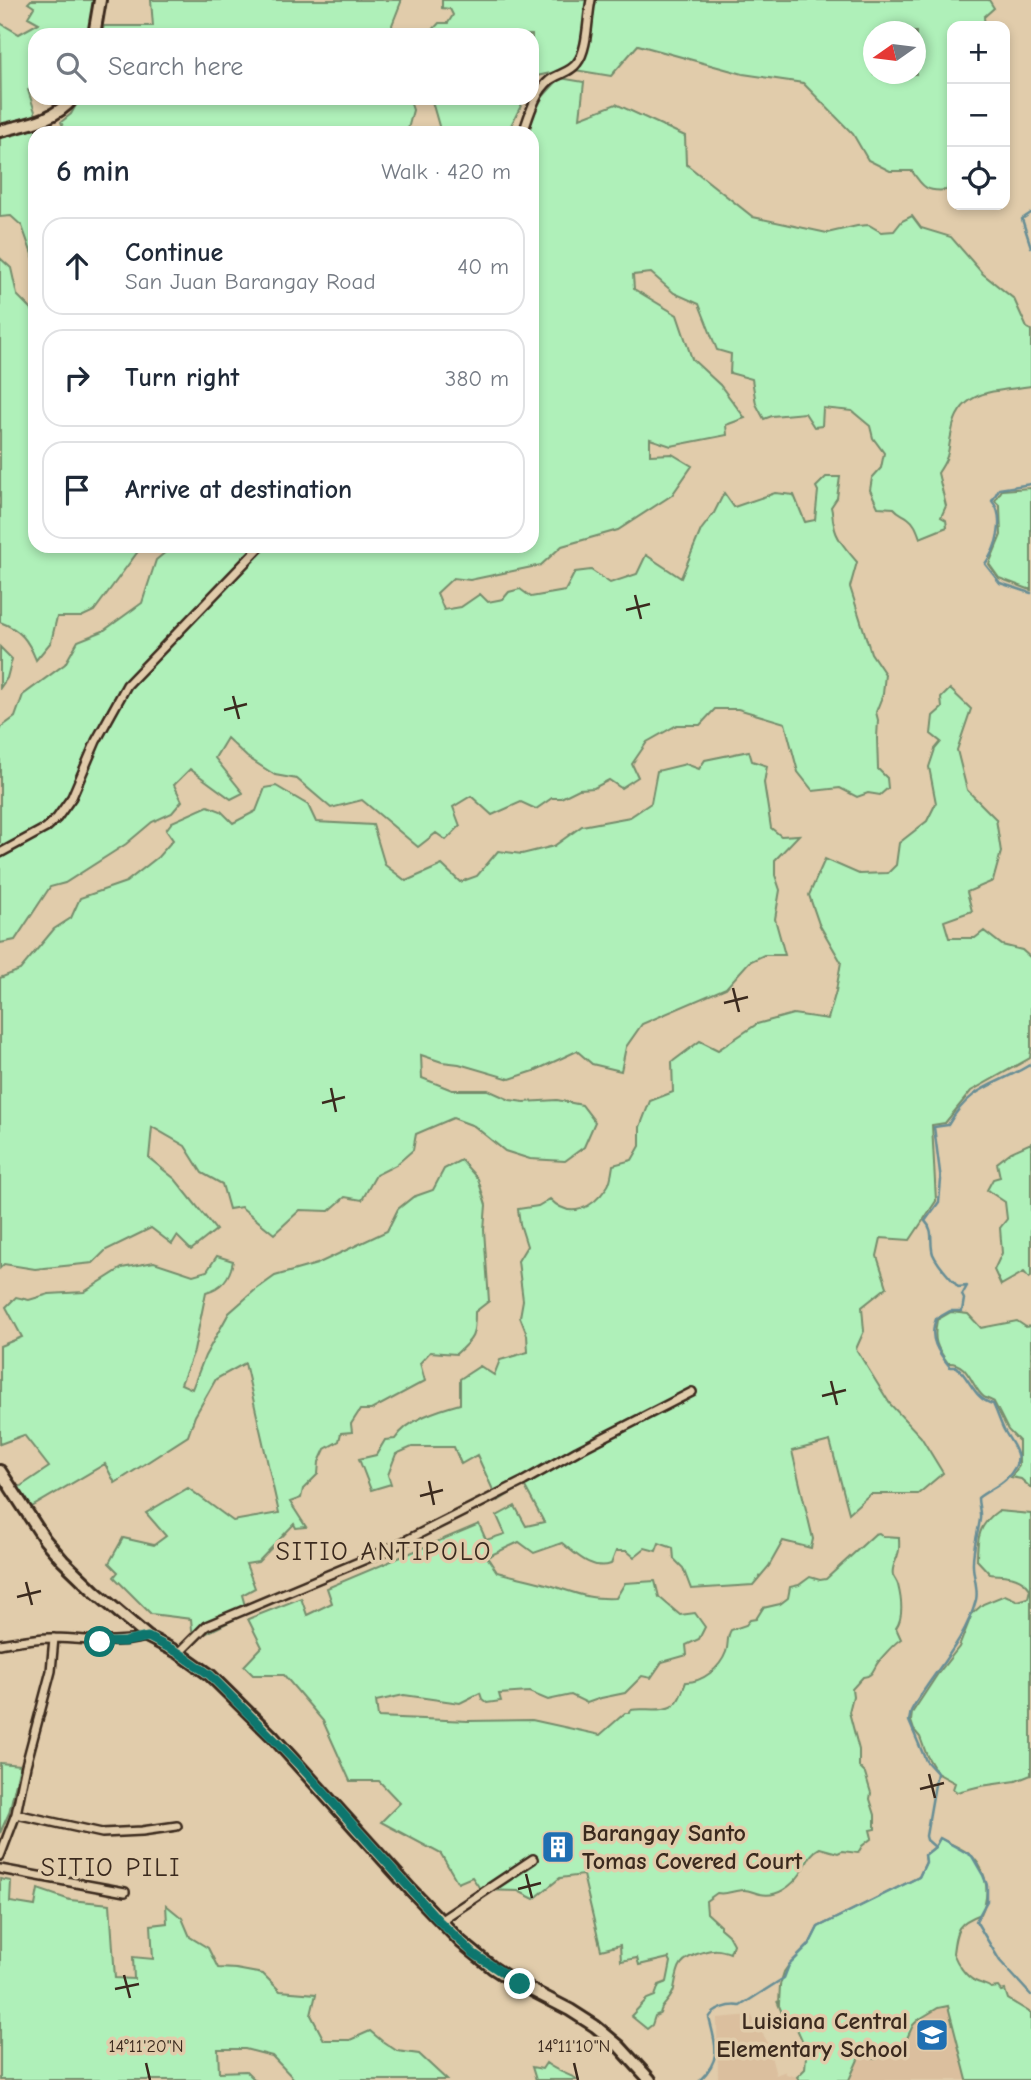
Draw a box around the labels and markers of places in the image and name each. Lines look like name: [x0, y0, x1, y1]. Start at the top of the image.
place label: Barangay Santo Tomas Covered Court: [582, 1819, 803, 1875]
building icon: Barangay Santo Tomas Covered Court: [539, 1828, 577, 1866]
place label: Luisiana Central Elementary School: [716, 2007, 908, 2063]
school or university icon: Luisiana Central Elementary School: [913, 2016, 951, 2054]

